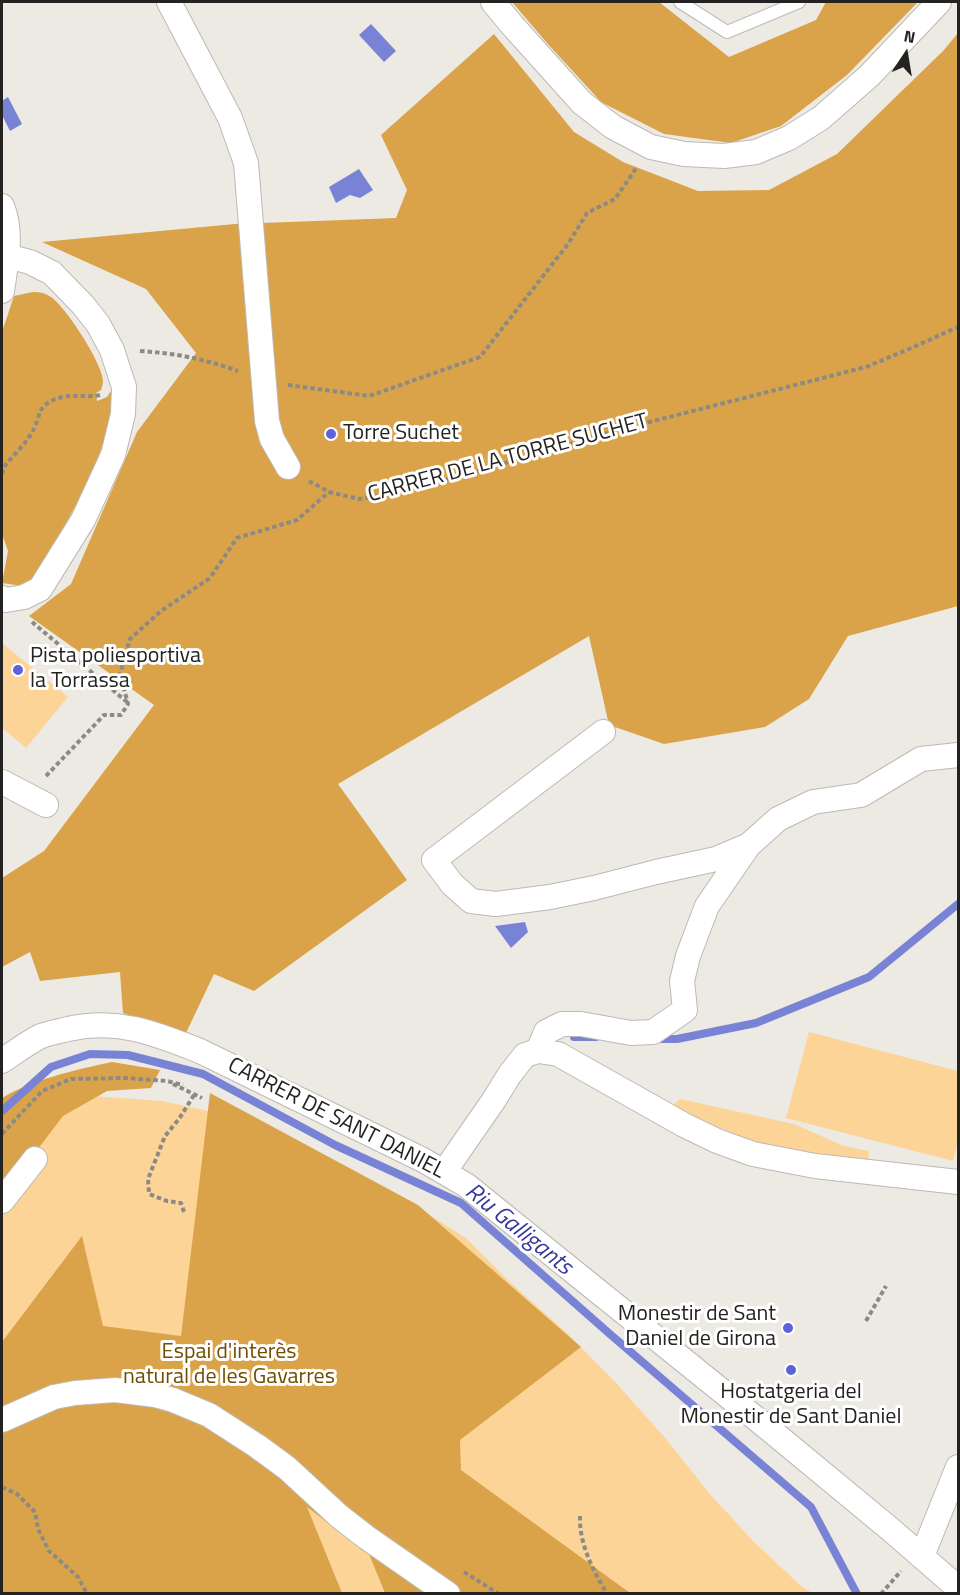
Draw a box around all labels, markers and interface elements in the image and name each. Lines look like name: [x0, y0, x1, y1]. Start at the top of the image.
north arrow: [876, 24, 936, 84]
text: N: [902, 24, 918, 49]
street label: CARRER DE LA TORRE SUCHET: [365, 409, 651, 509]
place label: Torre Suchet: [343, 421, 459, 447]
marker: Torre Suchet: [324, 427, 338, 441]
place label: Pista poliesportiva la Torrassa: [30, 644, 201, 696]
marker: Pista poliesportiva la Torrassa: [11, 663, 25, 677]
street label: CARRER DE SANT DANIEL: [223, 1053, 449, 1185]
water label: Riu Galligants: [459, 1178, 577, 1282]
place label: Monestir de Sant Daniel de Girona: [618, 1302, 776, 1354]
marker: Monestir de Sant Daniel de Girona: [781, 1321, 795, 1335]
park label: Espai d'interès natural de les Gavarres: [123, 1340, 335, 1392]
marker: Hostatgeria del Monestir de Sant Daniel: [784, 1363, 798, 1377]
place label: Hostatgeria del Monestir de Sant Daniel: [680, 1380, 902, 1432]

